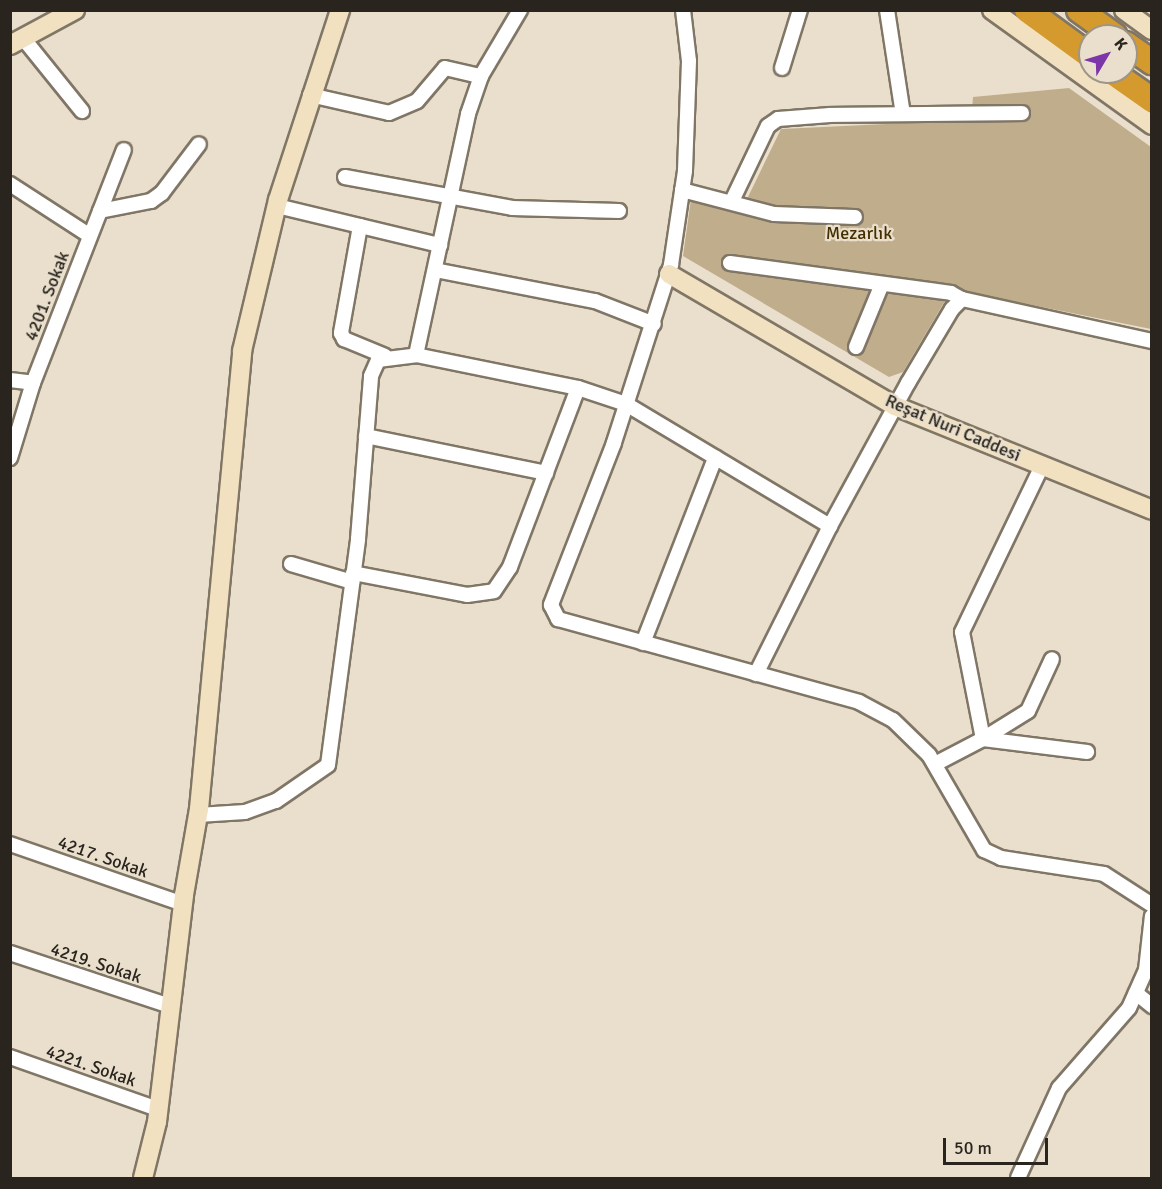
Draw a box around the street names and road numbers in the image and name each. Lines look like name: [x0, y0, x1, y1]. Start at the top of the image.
street label: 4201. Sokak: [20, 248, 74, 344]
street label: Reşat Nuri Caddesi: [882, 390, 1024, 466]
street label: 4217. Sokak: [55, 831, 151, 883]
street label: 4219. Sokak: [48, 938, 144, 988]
street label: 4221. Sokak: [43, 1040, 139, 1092]

